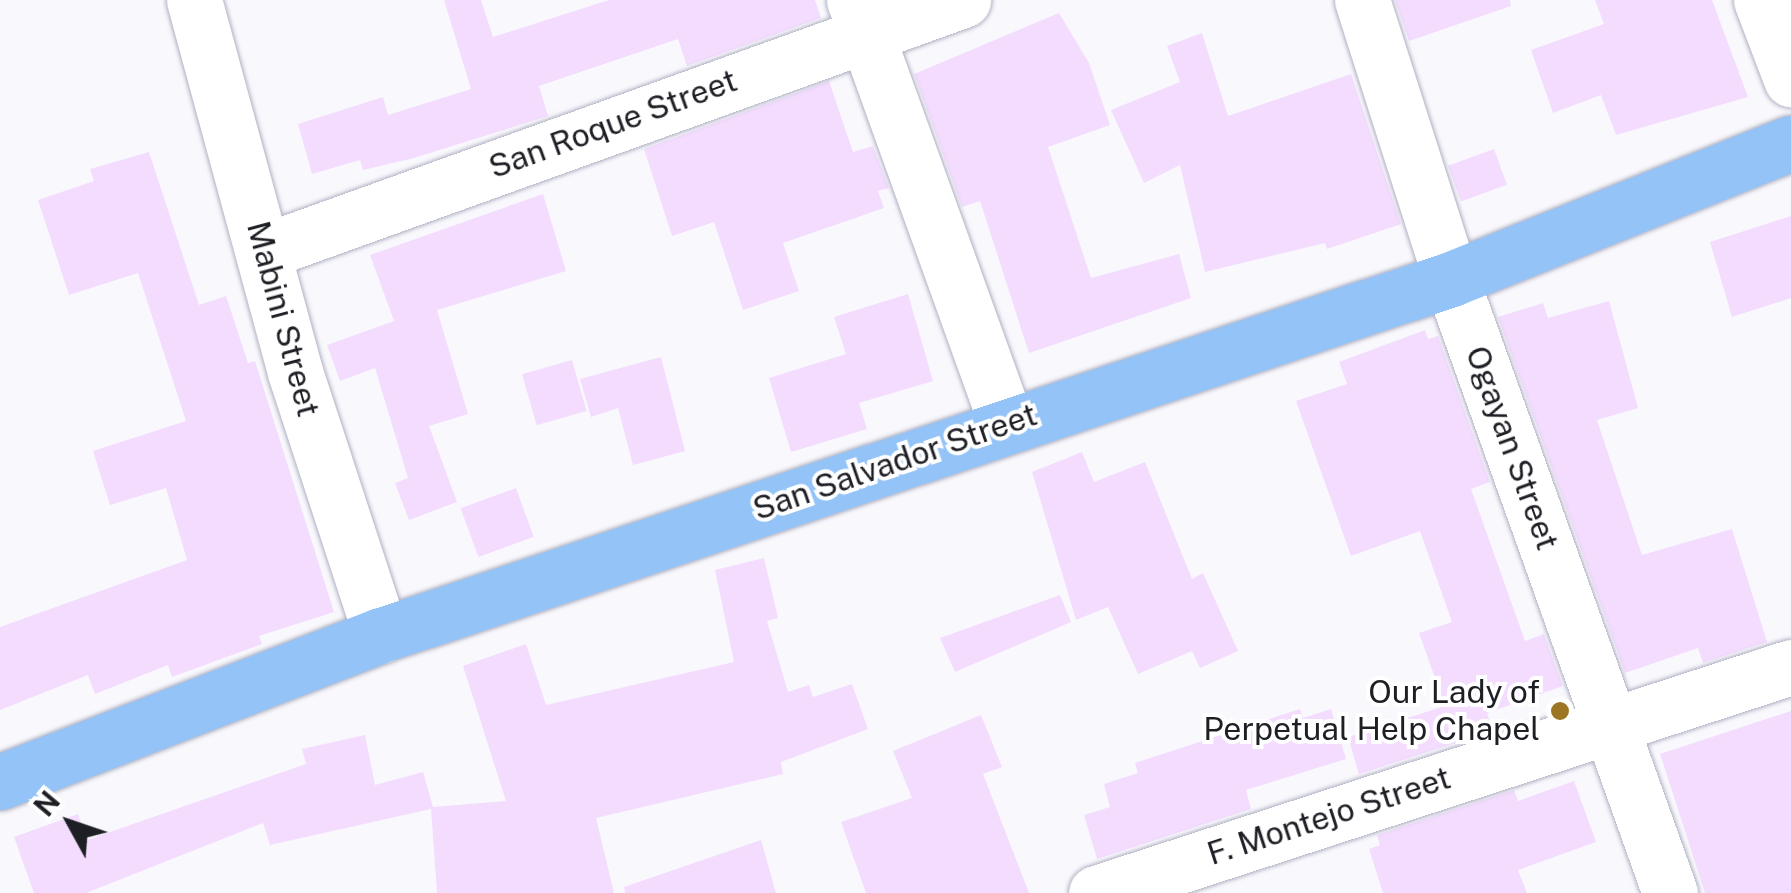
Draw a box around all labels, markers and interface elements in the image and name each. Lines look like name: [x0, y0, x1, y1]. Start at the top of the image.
street label: San Roque Street: [484, 61, 742, 187]
street label: Mabini Street: [238, 217, 328, 421]
street label: Ogayan Street: [1457, 341, 1567, 555]
street label: San Salvador Street: [748, 395, 1042, 529]
place label: Our Lady of Perpetual Help Chapel: [1203, 674, 1540, 749]
marker: Our Lady of Perpetual Help Chapel: [1549, 700, 1571, 722]
street label: F. Montejo Street: [1202, 758, 1456, 874]
north arrow: [20, 773, 120, 873]
text: N: [27, 784, 66, 822]

